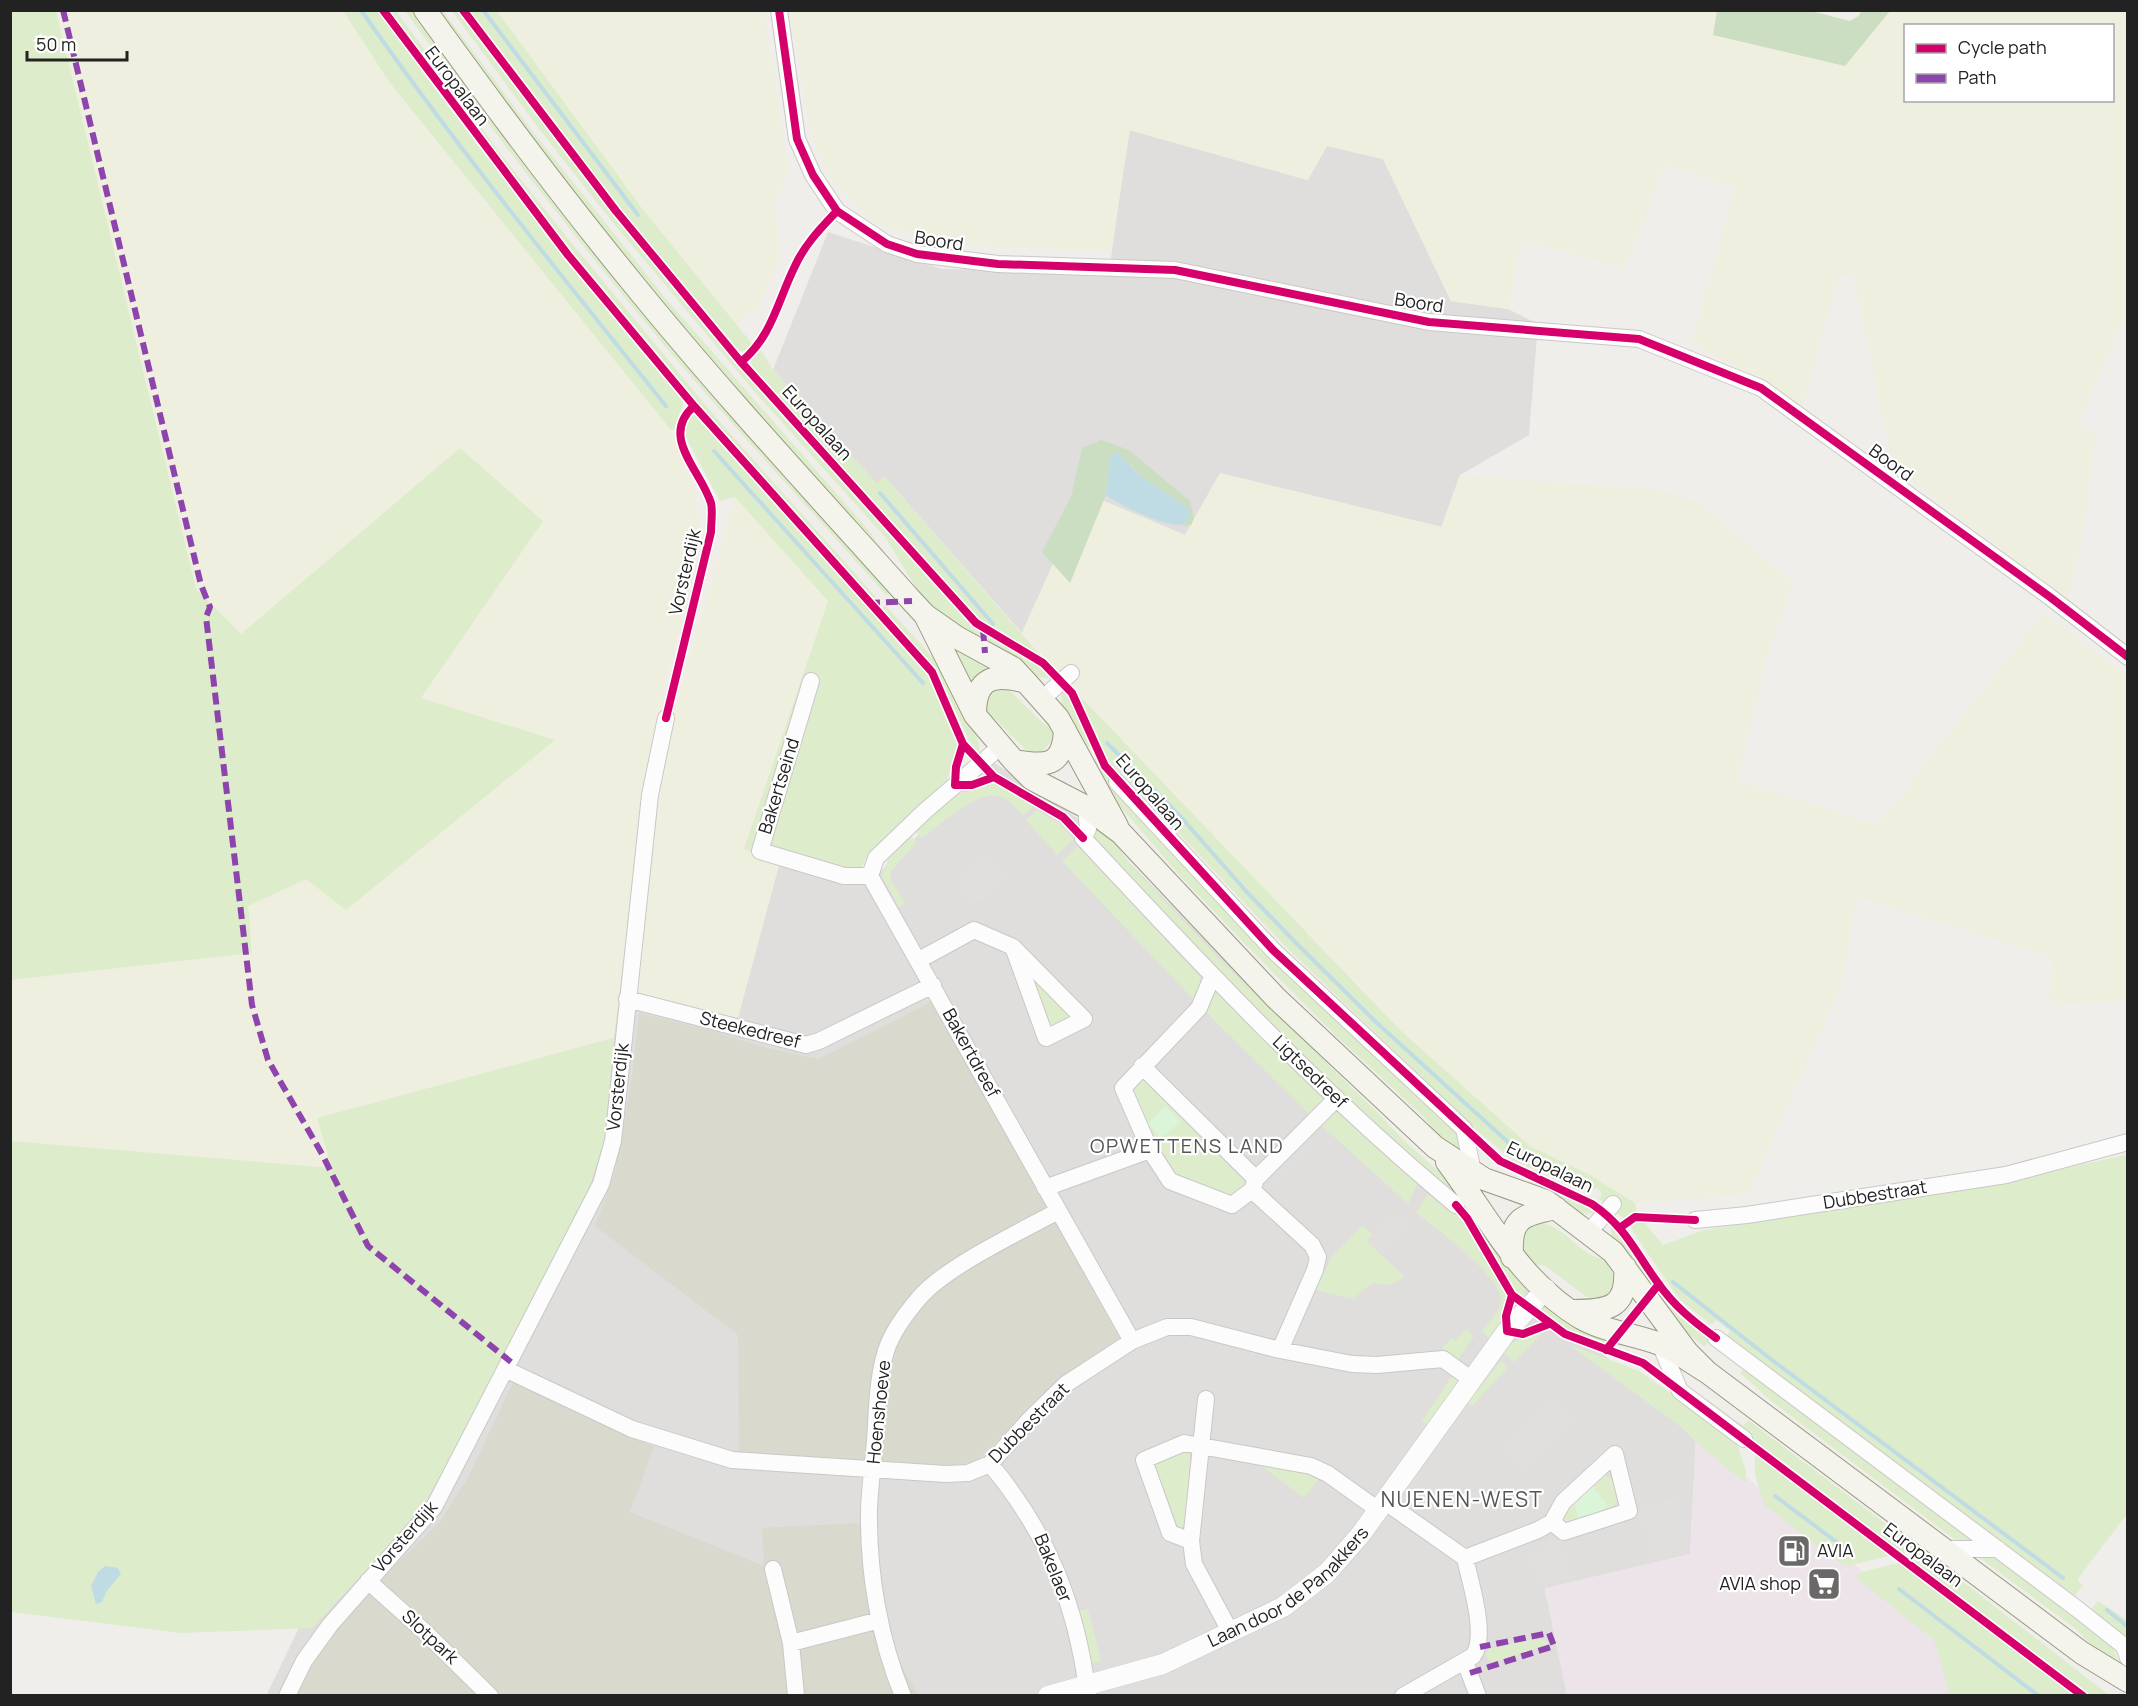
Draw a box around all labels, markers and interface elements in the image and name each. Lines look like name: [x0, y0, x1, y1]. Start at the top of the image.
scale bar: [27, 24, 128, 62]
legend: [1904, 24, 2114, 102]
text: 50 m: [36, 32, 76, 56]
text: Cycle path: [1958, 35, 2047, 59]
street label: Europalaan: [420, 41, 496, 130]
text: Path: [1958, 65, 1996, 89]
street label: Boord: [913, 224, 965, 256]
street label: Boord: [1393, 286, 1445, 318]
street label: Europalaan: [778, 380, 858, 465]
street label: Boord: [1865, 438, 1919, 486]
street label: Vorsterdijk: [662, 525, 706, 617]
street label: Bakertseind: [752, 735, 804, 837]
street label: Europalaan: [1111, 748, 1190, 834]
street label: Bakertdreef: [938, 1004, 1006, 1102]
street label: Steekedreef: [698, 1005, 804, 1053]
street label: Ligtsedreef: [1268, 1029, 1354, 1114]
street label: Vorsterdijk: [600, 1041, 634, 1132]
district label: OPWETTENS LAND: [1090, 1132, 1284, 1159]
street label: Europalaan: [1503, 1135, 1598, 1197]
street label: Dubbestraat: [1821, 1174, 1928, 1214]
street label: Hoenshoeve: [861, 1359, 895, 1465]
street label: Dubbestraat: [983, 1377, 1074, 1468]
district label: NUENEN-WEST: [1381, 1485, 1543, 1513]
street label: Vorsterdijk: [366, 1494, 443, 1577]
street label: Europalaan: [1879, 1516, 1968, 1592]
street label: Laan door de Panakkers: [1203, 1521, 1374, 1652]
street label: Bakelaer: [1029, 1530, 1079, 1606]
fuel station icon: AVIA: [1776, 1533, 1812, 1569]
place label: AVIA: [1817, 1538, 1854, 1562]
supermarket icon: AVIA shop: [1806, 1566, 1842, 1602]
place label: AVIA shop: [1719, 1571, 1801, 1595]
street label: Slotpark: [397, 1604, 465, 1669]

